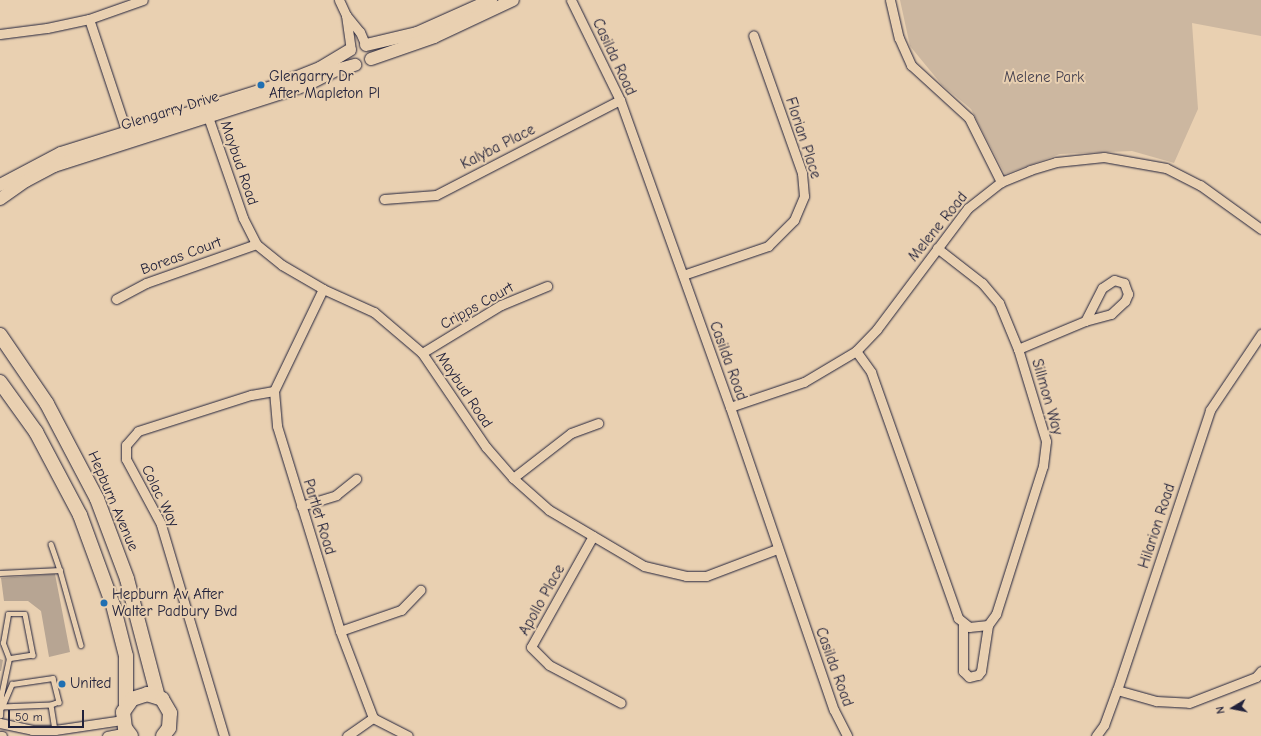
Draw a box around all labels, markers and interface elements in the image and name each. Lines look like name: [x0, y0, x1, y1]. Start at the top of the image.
street label: Casilda Road: [588, 16, 640, 98]
place label: Glengarry Dr After Mapleton Pl: [269, 67, 380, 102]
park label: Melene Park: [1004, 69, 1084, 87]
marker: Glengarry Dr After Mapleton Pl: [256, 80, 266, 90]
street label: Glengarry Drive: [119, 88, 221, 134]
street label: Florian Place: [781, 95, 825, 181]
street label: Maybud Road: [216, 118, 262, 208]
street label: Kalyba Place: [458, 121, 538, 173]
street label: Melene Road: [905, 189, 971, 265]
street label: Boreas Court: [138, 233, 224, 279]
street label: Cripps Court: [437, 279, 517, 333]
street label: Casilda Road: [705, 319, 751, 403]
street label: Maybud Road: [432, 348, 496, 432]
street label: Sillmon Way: [1028, 357, 1066, 437]
street label: Hepburn Avenue: [84, 448, 142, 554]
street label: Colac Way: [137, 462, 183, 530]
street label: Partlet Road: [299, 477, 339, 557]
street label: Hilarion Road: [1135, 481, 1179, 571]
street label: Apollo Place: [515, 561, 569, 639]
place label: Hepburn Av After Walter Padbury Bvd: [112, 585, 237, 620]
marker: Hepburn Av After Walter Padbury Bvd: [99, 598, 109, 608]
street label: Casilda Road: [811, 625, 857, 709]
place label: United: [70, 675, 111, 693]
marker: United: [57, 679, 67, 689]
north arrow: [1213, 688, 1253, 728]
scale bar: [10, 702, 86, 728]
text: N: [1214, 706, 1228, 715]
text: 50 m: [15, 710, 43, 724]

